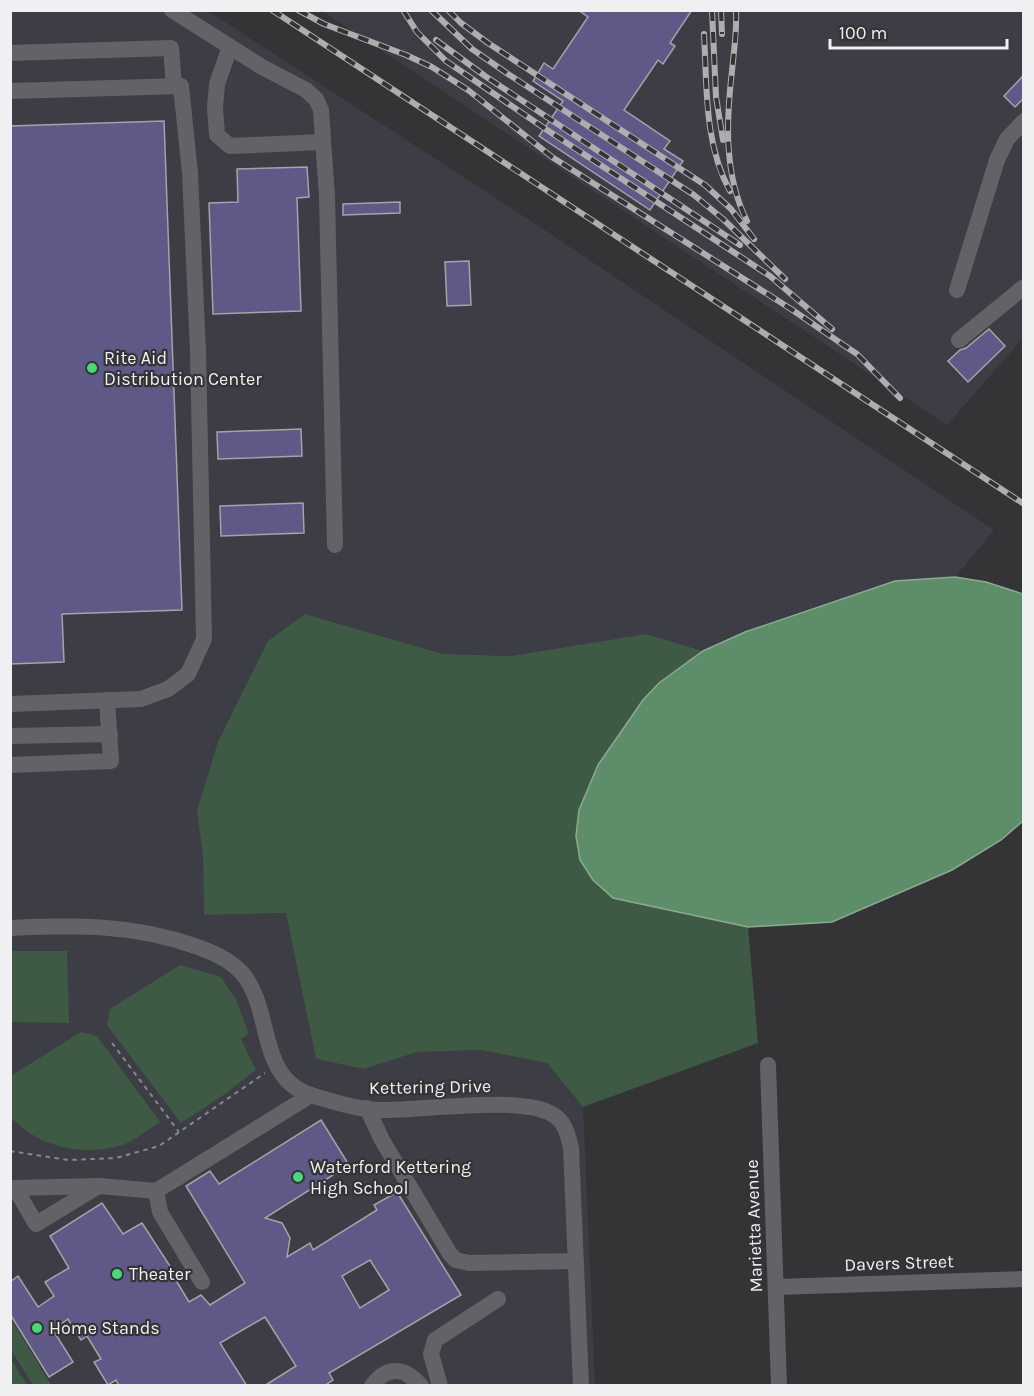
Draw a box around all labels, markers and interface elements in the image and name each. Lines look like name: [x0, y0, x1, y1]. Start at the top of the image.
scale bar: [830, 12, 1007, 50]
text: 100 m: [839, 22, 887, 44]
place label: Rite Aid Distribution Center: [104, 347, 262, 390]
marker: Rite Aid Distribution Center: [85, 361, 99, 375]
street label: Kettering Drive: [369, 1075, 491, 1099]
place label: Waterford Kettering High School: [310, 1156, 471, 1199]
street label: Marietta Avenue: [741, 1159, 767, 1293]
marker: Waterford Kettering High School: [291, 1170, 305, 1184]
street label: Davers Street: [844, 1250, 954, 1276]
place label: Theater: [129, 1263, 191, 1285]
marker: Theater: [110, 1267, 124, 1281]
place label: Home Stands: [49, 1317, 160, 1339]
marker: Home Stands: [30, 1321, 44, 1335]

